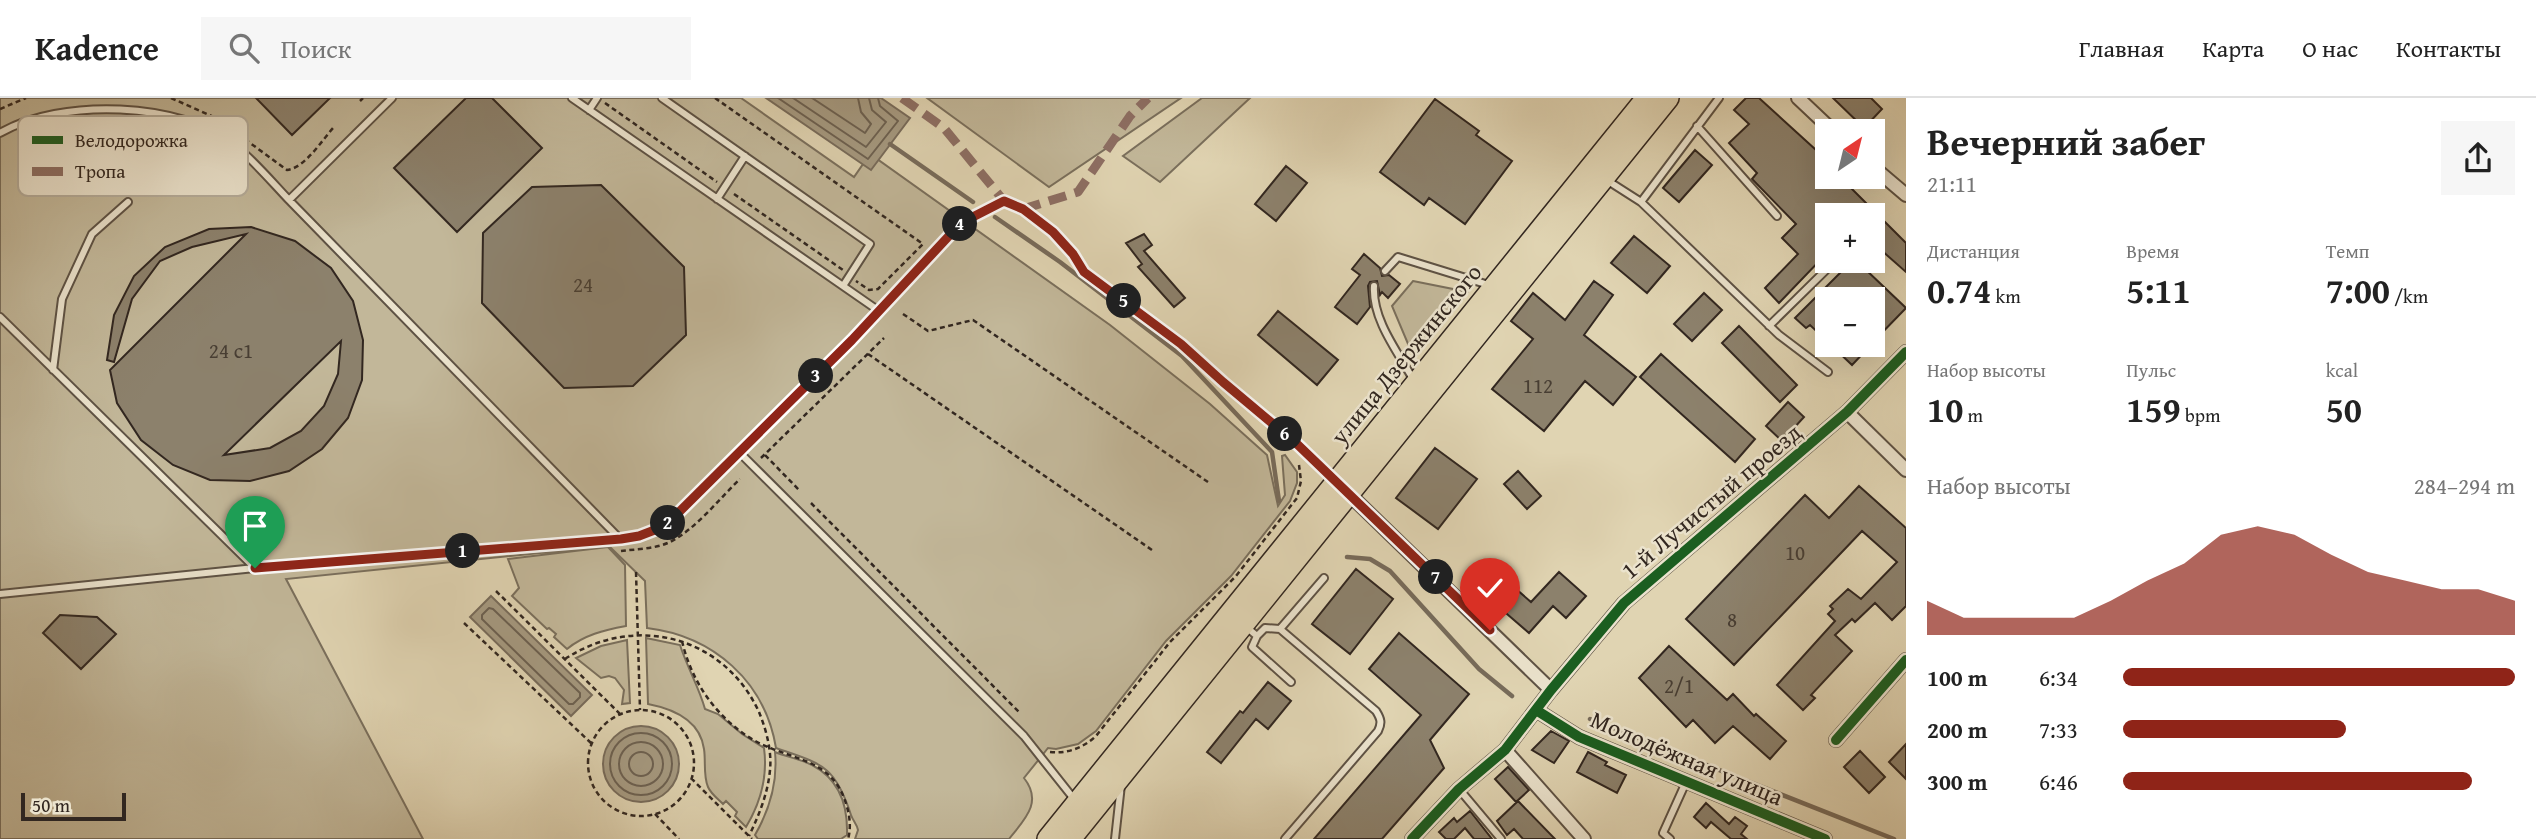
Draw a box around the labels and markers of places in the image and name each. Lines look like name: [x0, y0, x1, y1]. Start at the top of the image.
pin: 4: [942, 206, 978, 242]
pin: 5: [1106, 284, 1142, 318]
pin: 3: [798, 358, 834, 394]
pin: 6: [1268, 416, 1302, 452]
pin: [225, 496, 285, 568]
pin: 2: [650, 506, 686, 540]
pin: 1: [446, 533, 480, 568]
pin: [1460, 558, 1520, 630]
pin: 7: [1418, 560, 1454, 594]

